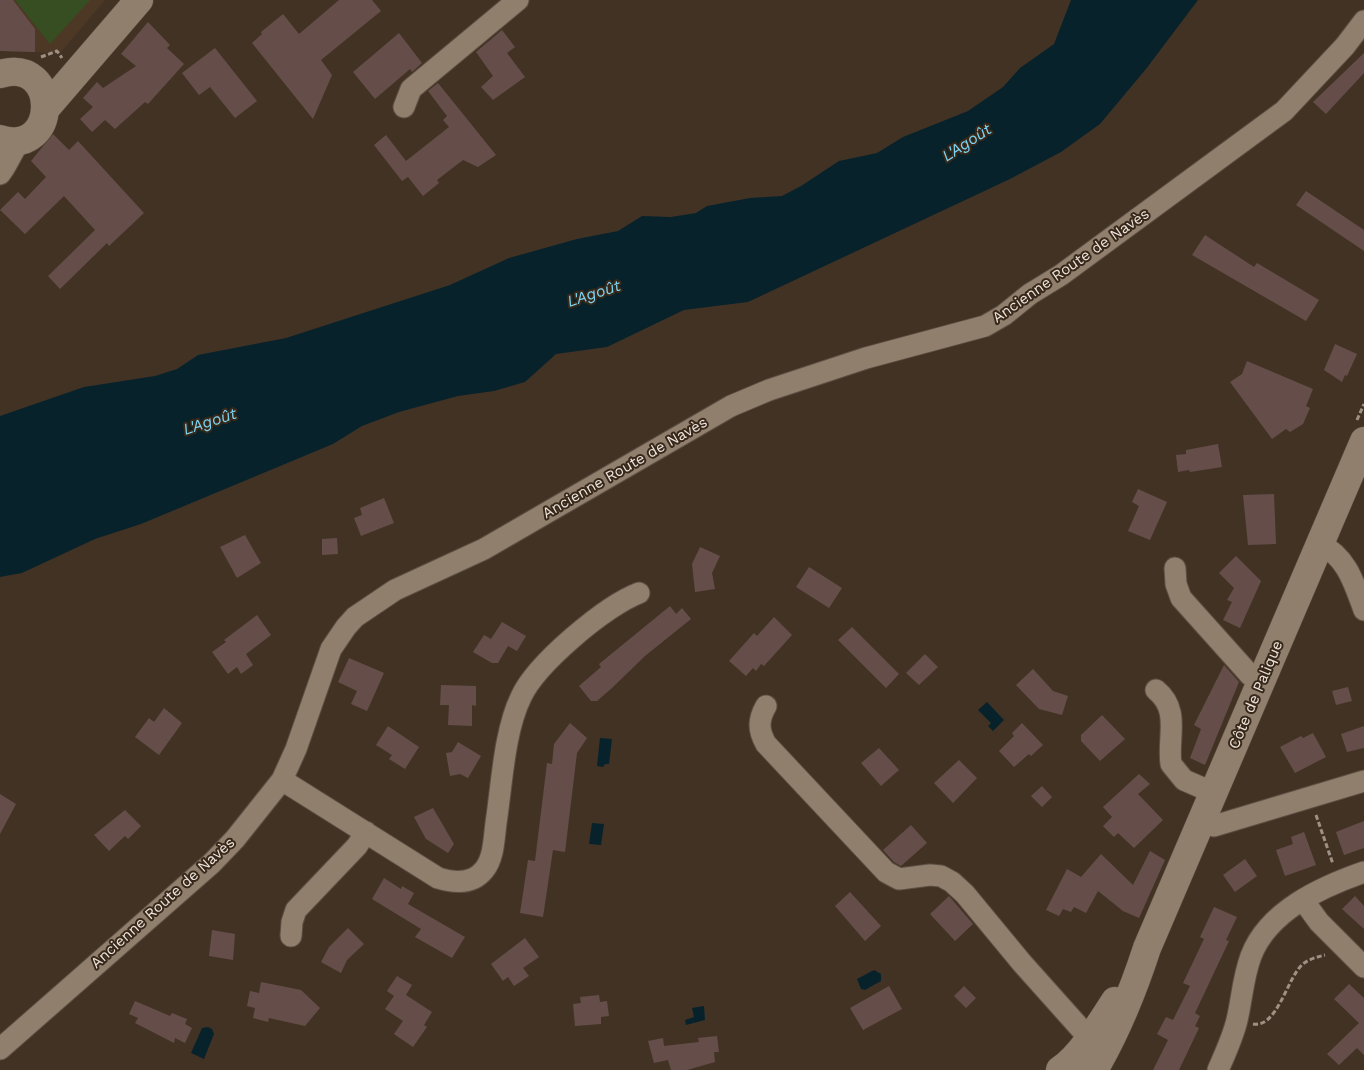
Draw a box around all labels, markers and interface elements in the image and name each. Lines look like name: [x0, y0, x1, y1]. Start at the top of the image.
water label: L'Agoût: [939, 120, 995, 166]
street label: Ancienne Route de Navès: [989, 205, 1153, 327]
water label: L'Agoût: [565, 276, 623, 312]
water label: L'Agoût: [181, 404, 239, 440]
street label: Ancienne Route de Navès: [539, 413, 711, 523]
street label: Côte de Palique: [1225, 638, 1287, 752]
street label: Ancienne Route de Navès: [87, 834, 239, 972]

